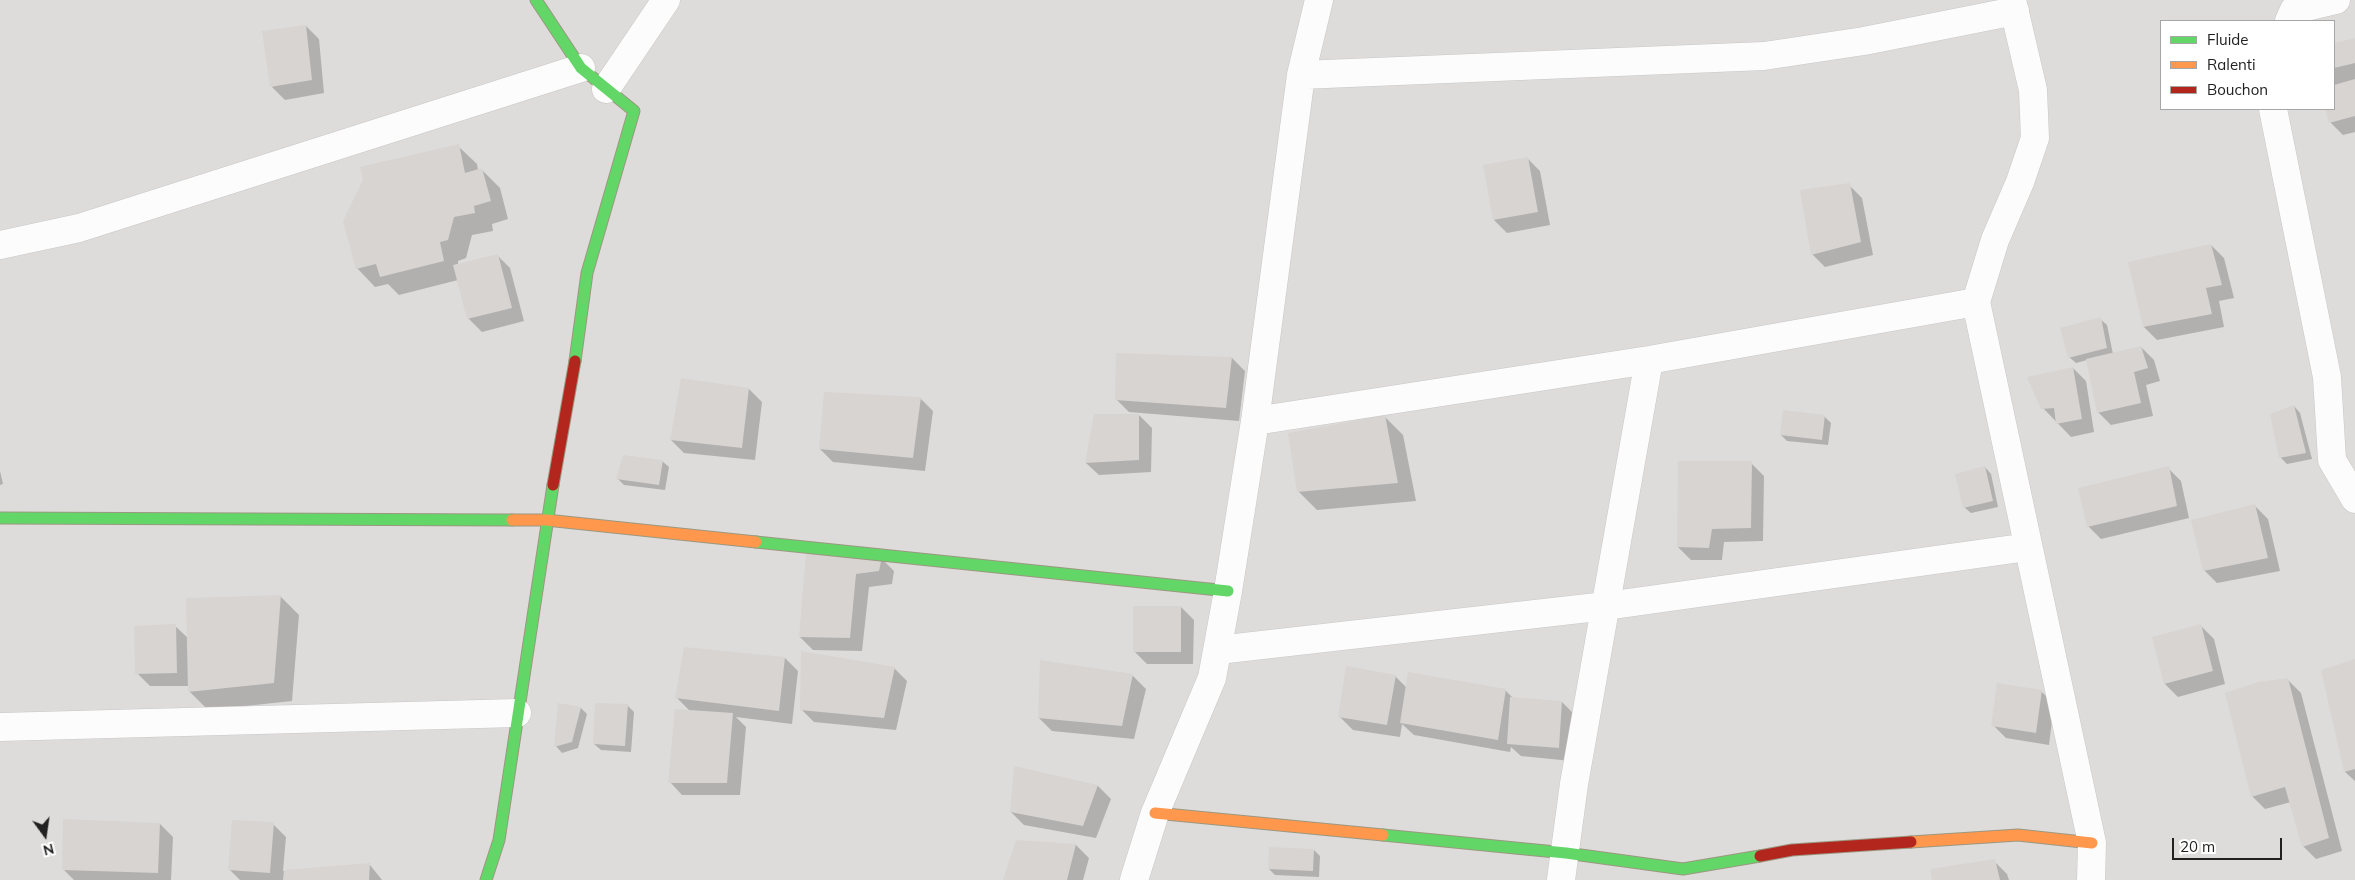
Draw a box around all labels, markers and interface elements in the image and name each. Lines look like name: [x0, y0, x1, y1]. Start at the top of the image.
legend: [2160, 20, 2335, 110]
text: Fluide: [2207, 30, 2248, 49]
text: Ralenti: [2207, 55, 2256, 74]
text: Bouchon: [2207, 80, 2268, 99]
north arrow: [20, 810, 70, 860]
scale bar: [2175, 828, 2285, 860]
text: 20 m: [2180, 837, 2215, 856]
text: N: [41, 840, 56, 860]

